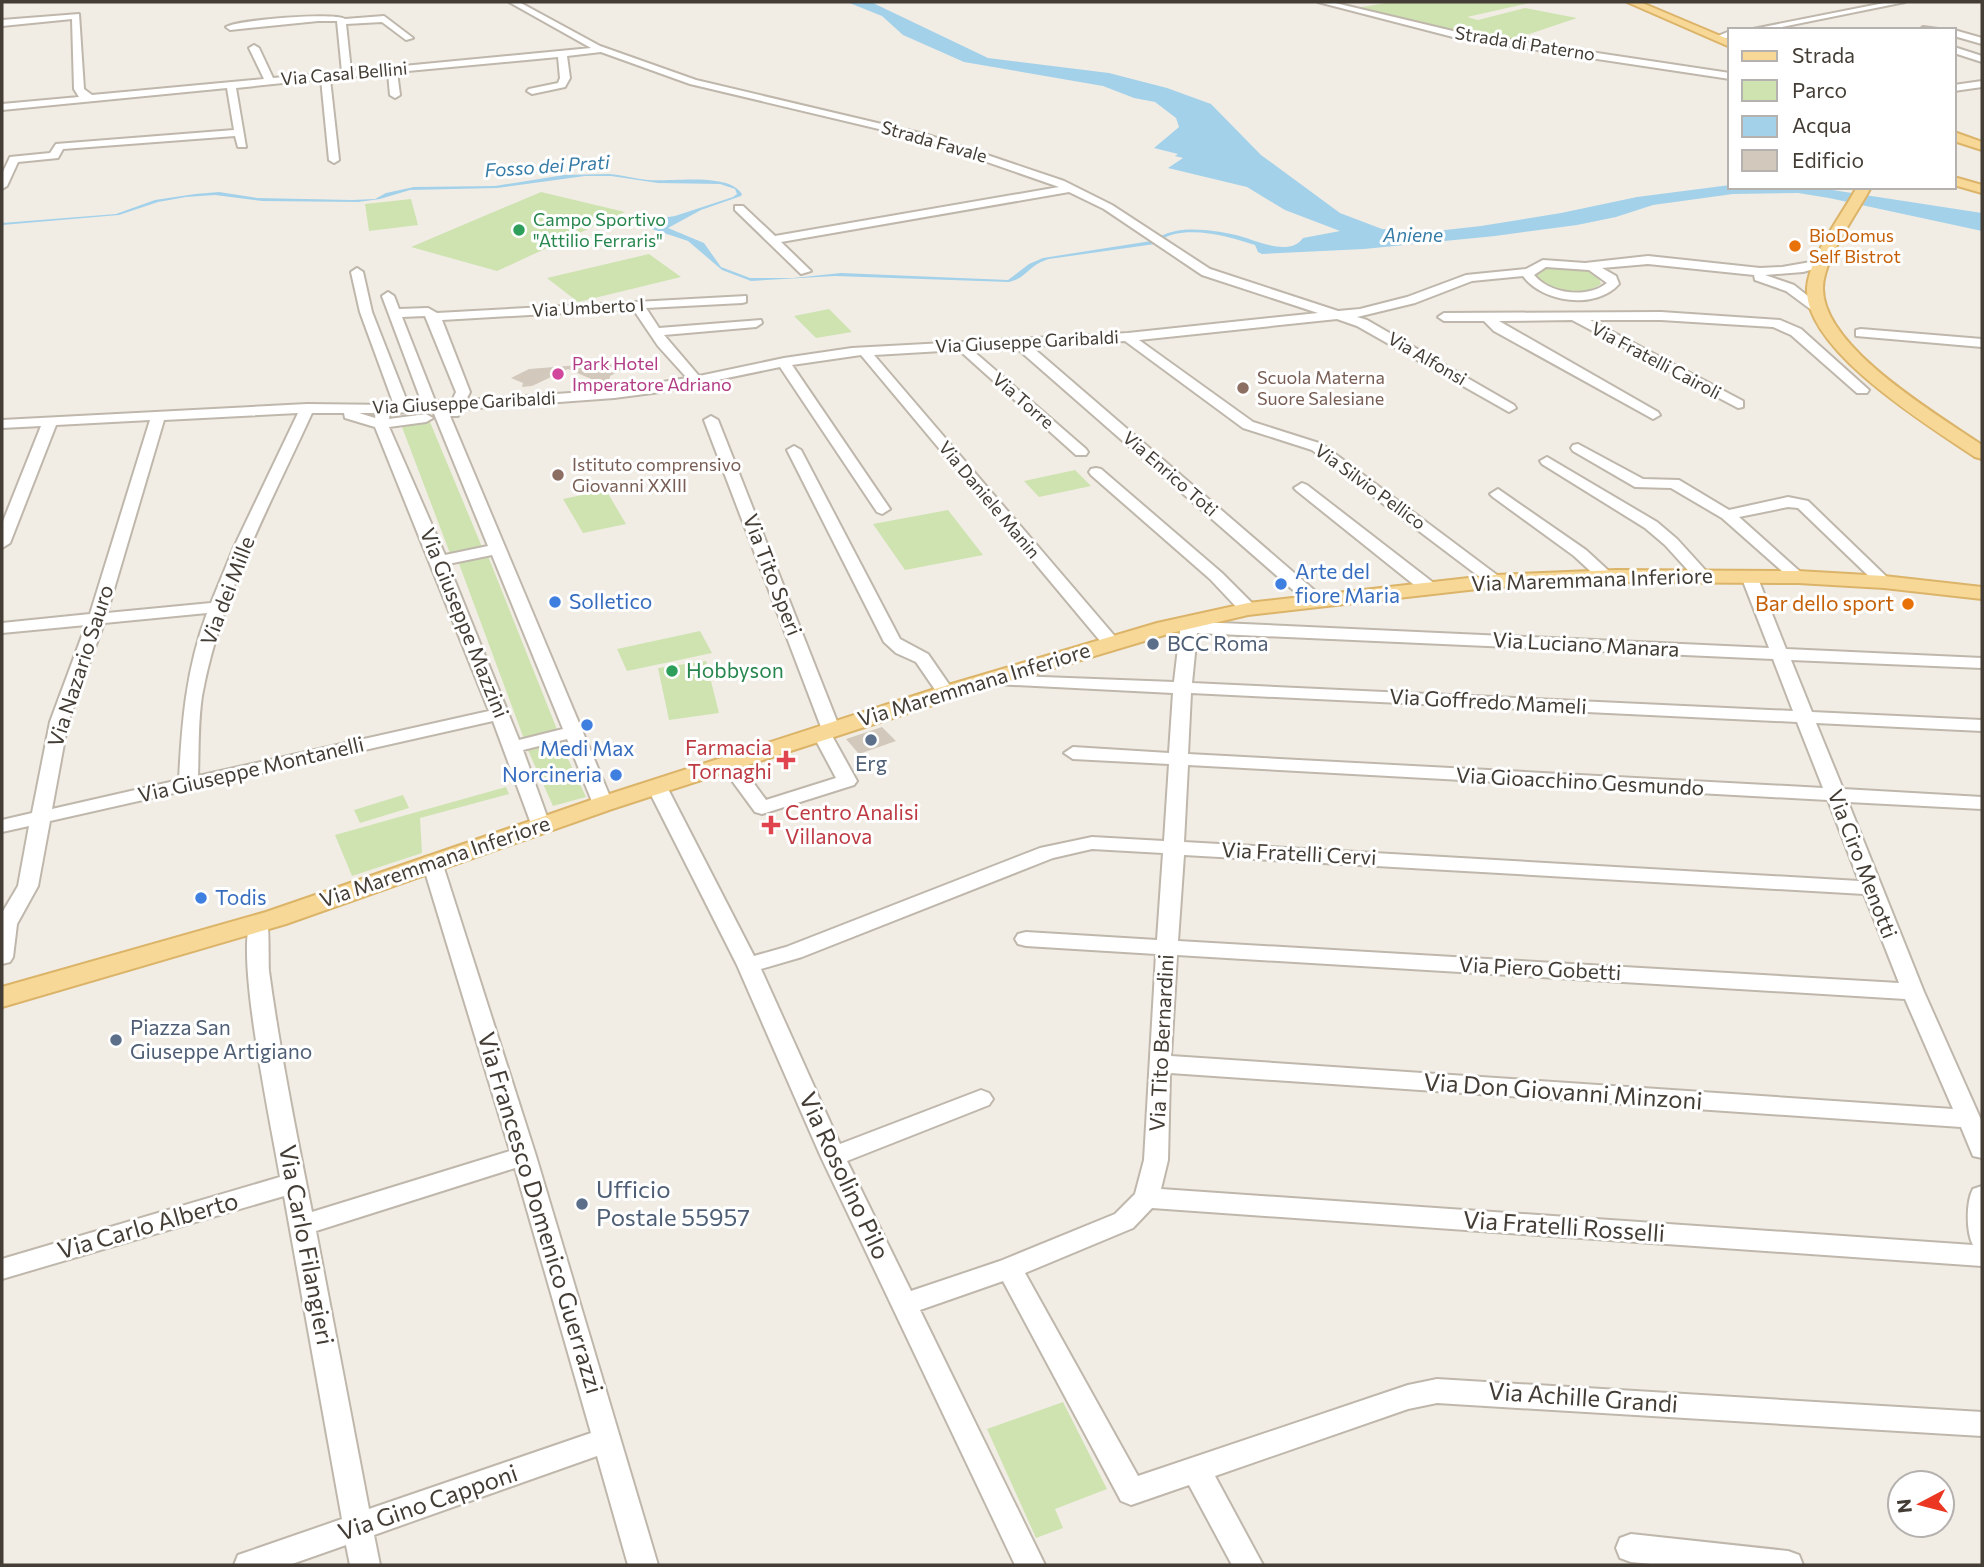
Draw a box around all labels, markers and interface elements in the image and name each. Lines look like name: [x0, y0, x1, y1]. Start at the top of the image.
street label: Strada di Paterno: [1453, 21, 1597, 65]
legend: [1728, 28, 1956, 189]
text: Strada: [1792, 42, 1855, 67]
street label: Via Casal Bellini: [280, 57, 408, 89]
text: Parco: [1792, 77, 1847, 102]
text: Acqua: [1792, 112, 1851, 137]
street label: Strada Favale: [879, 115, 990, 167]
text: Edificio: [1792, 147, 1864, 172]
water label: Fosso dei Prati: [484, 150, 611, 181]
place label: Campo Sportivo "Attilio Ferraris": [533, 208, 666, 251]
marker: Campo Sportivo "Attilio Ferraris": [511, 222, 527, 238]
water label: Aniene: [1382, 223, 1443, 246]
place label: BioDomus Self Bistrot: [1809, 224, 1901, 267]
marker: BioDomus Self Bistrot: [1787, 238, 1803, 254]
street label: Via Umberto I: [531, 293, 645, 321]
street label: Via Fratelli Cairoli: [1588, 317, 1725, 404]
street label: Via Giuseppe Garibaldi: [935, 325, 1119, 357]
street label: Via Alfonsi: [1384, 327, 1471, 390]
place label: Park Hotel Imperatore Adriano: [572, 352, 732, 395]
marker: Park Hotel Imperatore Adriano: [550, 366, 566, 382]
place label: Scuola Materna Suore Salesiane: [1257, 366, 1385, 409]
street label: Via Torre: [988, 368, 1059, 433]
marker: Scuola Materna Suore Salesiane: [1235, 380, 1251, 396]
street label: Via Giuseppe Garibaldi: [372, 386, 556, 418]
street label: Via Enrico Toti: [1119, 426, 1223, 520]
street label: Via Daniele Manin: [934, 436, 1045, 562]
street label: Via Silvio Pellico: [1311, 439, 1430, 534]
place label: Istituto comprensivo Giovanni XXIII: [572, 453, 741, 496]
marker: Istituto comprensivo Giovanni XXIII: [550, 467, 566, 483]
street label: Via Tito Speri: [739, 510, 808, 639]
street label: Via Giuseppe Mazzini: [416, 524, 515, 721]
street label: Via dei Mille: [194, 532, 259, 648]
place label: Arte del fiore Maria: [1295, 558, 1400, 607]
street label: Via Maremmana Inferiore: [1471, 562, 1713, 595]
marker: Arte del fiore Maria: [1273, 576, 1289, 592]
street label: Via Nazario Sauro: [42, 581, 118, 750]
place label: Solletico: [569, 588, 652, 613]
place label: Bar dello sport: [1755, 590, 1894, 615]
marker: Solletico: [547, 594, 563, 610]
marker: Bar dello sport: [1900, 596, 1916, 612]
street label: Via Luciano Manara: [1492, 626, 1680, 661]
place label: BCC Roma: [1167, 630, 1269, 655]
street label: Via Maremmana Inferiore: [854, 636, 1093, 731]
marker: BCC Roma: [1145, 636, 1161, 652]
place label: Hobbyson: [686, 657, 784, 682]
marker: Hobbyson: [664, 663, 680, 679]
street label: Via Goffredo Mameli: [1389, 683, 1587, 718]
marker: Medi Max: [579, 717, 595, 733]
street label: Via Giuseppe Montanelli: [135, 730, 366, 807]
marker: Erg: [863, 732, 879, 748]
place label: Farmacia Tornaghi: [685, 734, 772, 783]
place label: Medi Max: [540, 735, 634, 760]
place label: Erg: [855, 750, 887, 775]
marker: Farmacia Tornaghi: [778, 752, 794, 768]
place label: Norcineria: [502, 761, 602, 786]
street label: Via Gioacchino Gesmundo: [1455, 762, 1705, 799]
marker: Norcineria: [608, 767, 624, 783]
street label: Via Ciro Menotti: [1824, 786, 1903, 941]
place label: Centro Analisi Villanova: [785, 799, 919, 848]
street label: Via Maremmana Inferiore: [316, 809, 553, 912]
marker: Centro Analisi Villanova: [763, 817, 779, 833]
street label: Via Fratelli Cervi: [1221, 836, 1377, 869]
place label: Todis: [215, 884, 266, 909]
marker: Todis: [193, 890, 209, 906]
street label: Via Piero Gobetti: [1458, 951, 1622, 984]
street label: Via Tito Bernardini: [1143, 954, 1178, 1132]
place label: Piazza San Giuseppe Artigiano: [130, 1014, 312, 1063]
street label: Via Francesco Domenico Guerrazzi: [473, 1028, 610, 1397]
marker: Piazza San Giuseppe Artigiano: [108, 1032, 124, 1048]
street label: Via Don Giovanni Minzoni: [1423, 1066, 1704, 1115]
street label: Via Rosolino Pilo: [794, 1087, 897, 1264]
street label: Via Carlo Filangieri: [274, 1142, 341, 1347]
place label: Ufficio Postale 55957: [596, 1174, 750, 1231]
street label: Via Carlo Alberto: [54, 1185, 241, 1264]
marker: Ufficio Postale 55957: [574, 1196, 590, 1212]
street label: Via Fratelli Rosselli: [1462, 1204, 1666, 1247]
street label: Via Achille Grandi: [1487, 1375, 1679, 1418]
street label: Via Gino Capponi: [334, 1457, 521, 1546]
north arrow: [1886, 1469, 1956, 1539]
text: N: [1891, 1498, 1916, 1515]

